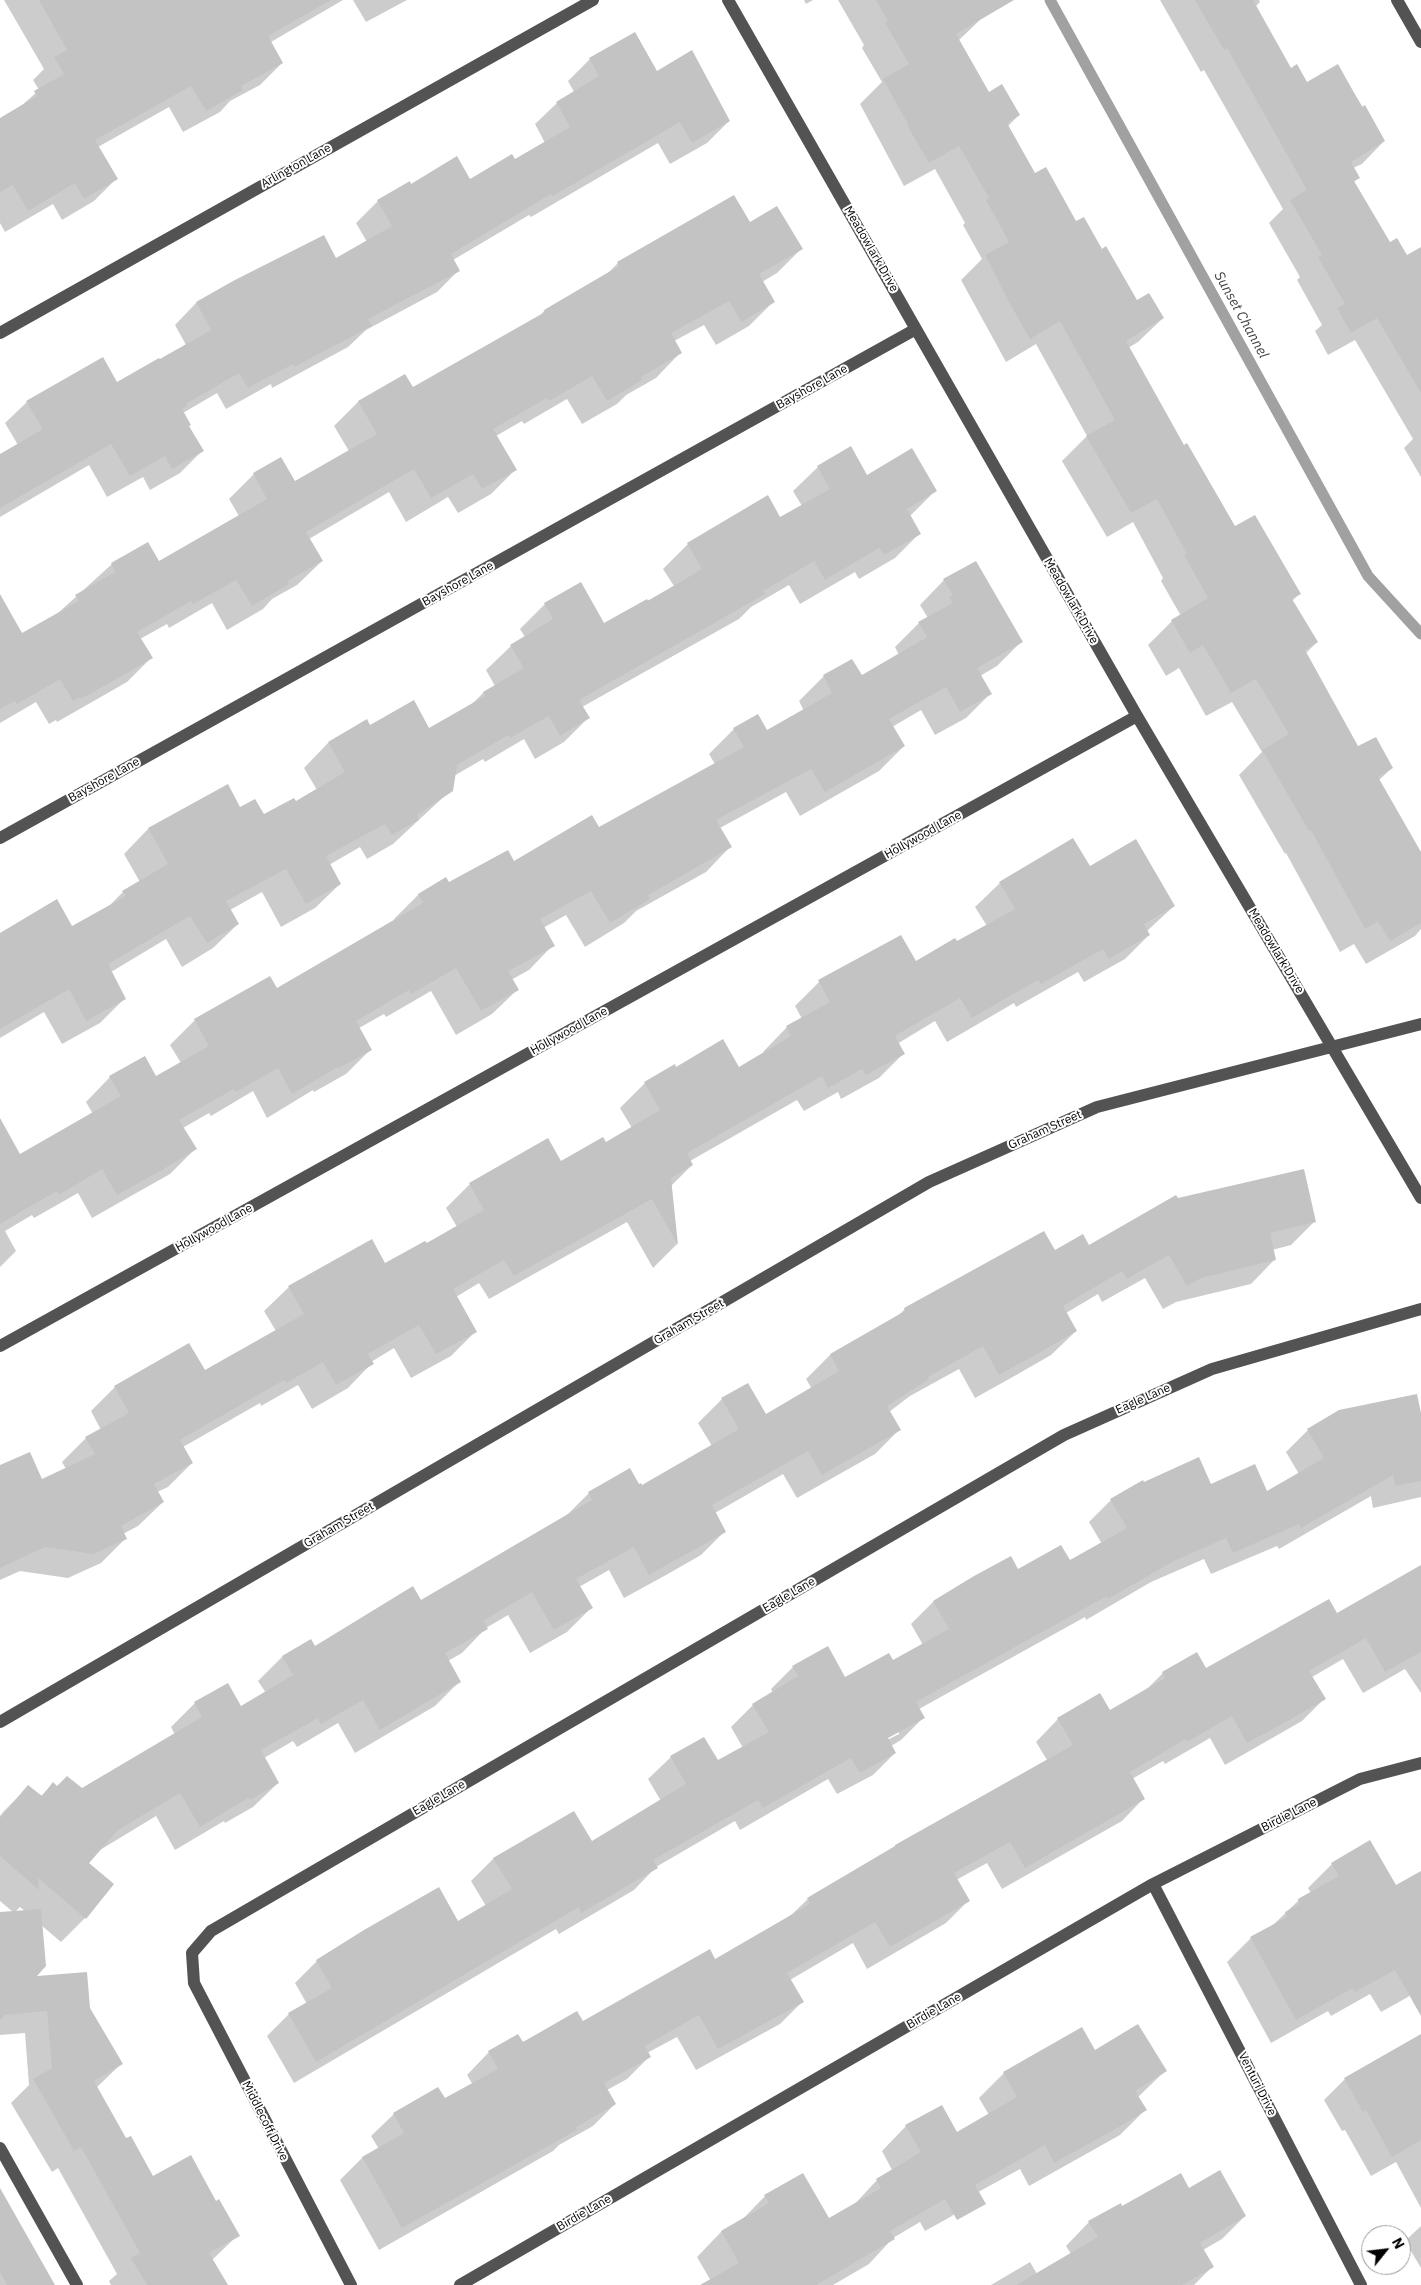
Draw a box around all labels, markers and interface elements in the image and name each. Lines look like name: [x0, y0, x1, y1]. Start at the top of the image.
street label: Arlington Lane: [258, 141, 334, 191]
street label: Meadowlark Drive: [841, 204, 901, 294]
water label: Sunset Channel: [1210, 269, 1272, 361]
street label: Bayshore Lane: [774, 362, 850, 412]
street label: Meadowlark Drive: [1041, 556, 1101, 646]
street label: Bayshore Lane: [420, 559, 496, 609]
street label: Bayshore Lane: [66, 755, 142, 805]
street label: Hollywood Lane: [882, 808, 964, 862]
street label: Meadowlark Drive: [1245, 906, 1307, 996]
street label: Hollywood Lane: [528, 1004, 610, 1058]
street label: Graham Street: [1006, 1107, 1084, 1153]
street label: Hollywood Lane: [173, 1201, 255, 1255]
street label: Graham Street: [651, 1296, 727, 1348]
street label: Eagle Lane: [1113, 1381, 1173, 1417]
street label: Graham Street: [301, 1499, 377, 1551]
street label: Eagle Lane: [760, 1574, 818, 1616]
street label: Eagle Lane: [410, 1777, 468, 1819]
street label: Birdie Lane: [1259, 1795, 1319, 1835]
street label: Birdie Lane: [904, 1990, 964, 2032]
street label: Venturi Drive: [1235, 2050, 1279, 2118]
street label: Middlecoff Drive: [239, 2079, 291, 2163]
street label: Birdie Lane: [554, 2192, 614, 2234]
north arrow: [1361, 2225, 1411, 2275]
text: N: [1388, 2234, 1409, 2252]

